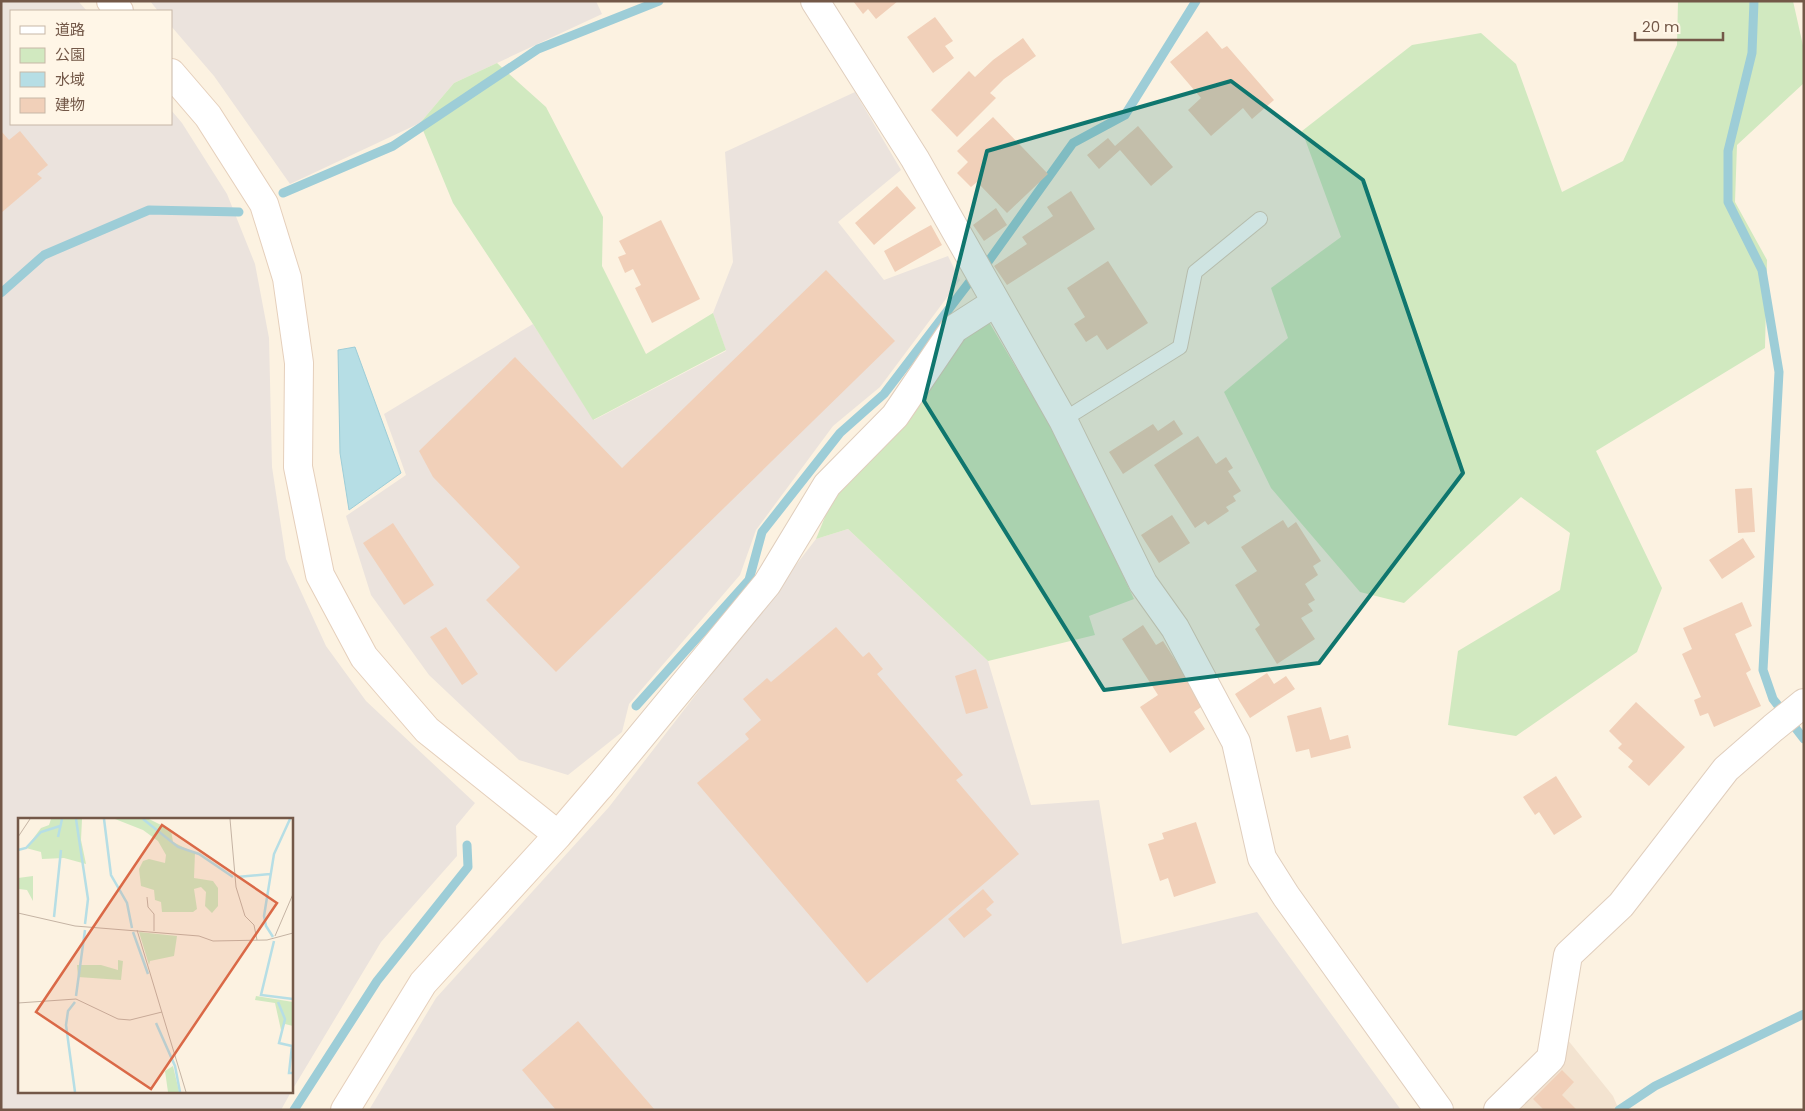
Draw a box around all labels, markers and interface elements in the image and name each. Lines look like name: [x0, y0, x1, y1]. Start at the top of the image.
legend: [10, 10, 172, 125]
scale bar: [1635, 10, 1722, 42]
text: 20 m: [1642, 16, 1680, 37]
text: 道路: [55, 19, 85, 40]
text: 公園: [55, 44, 85, 65]
text: 水域: [55, 69, 85, 90]
text: 建物: [55, 94, 85, 115]
inset map: [18, 818, 292, 1094]

